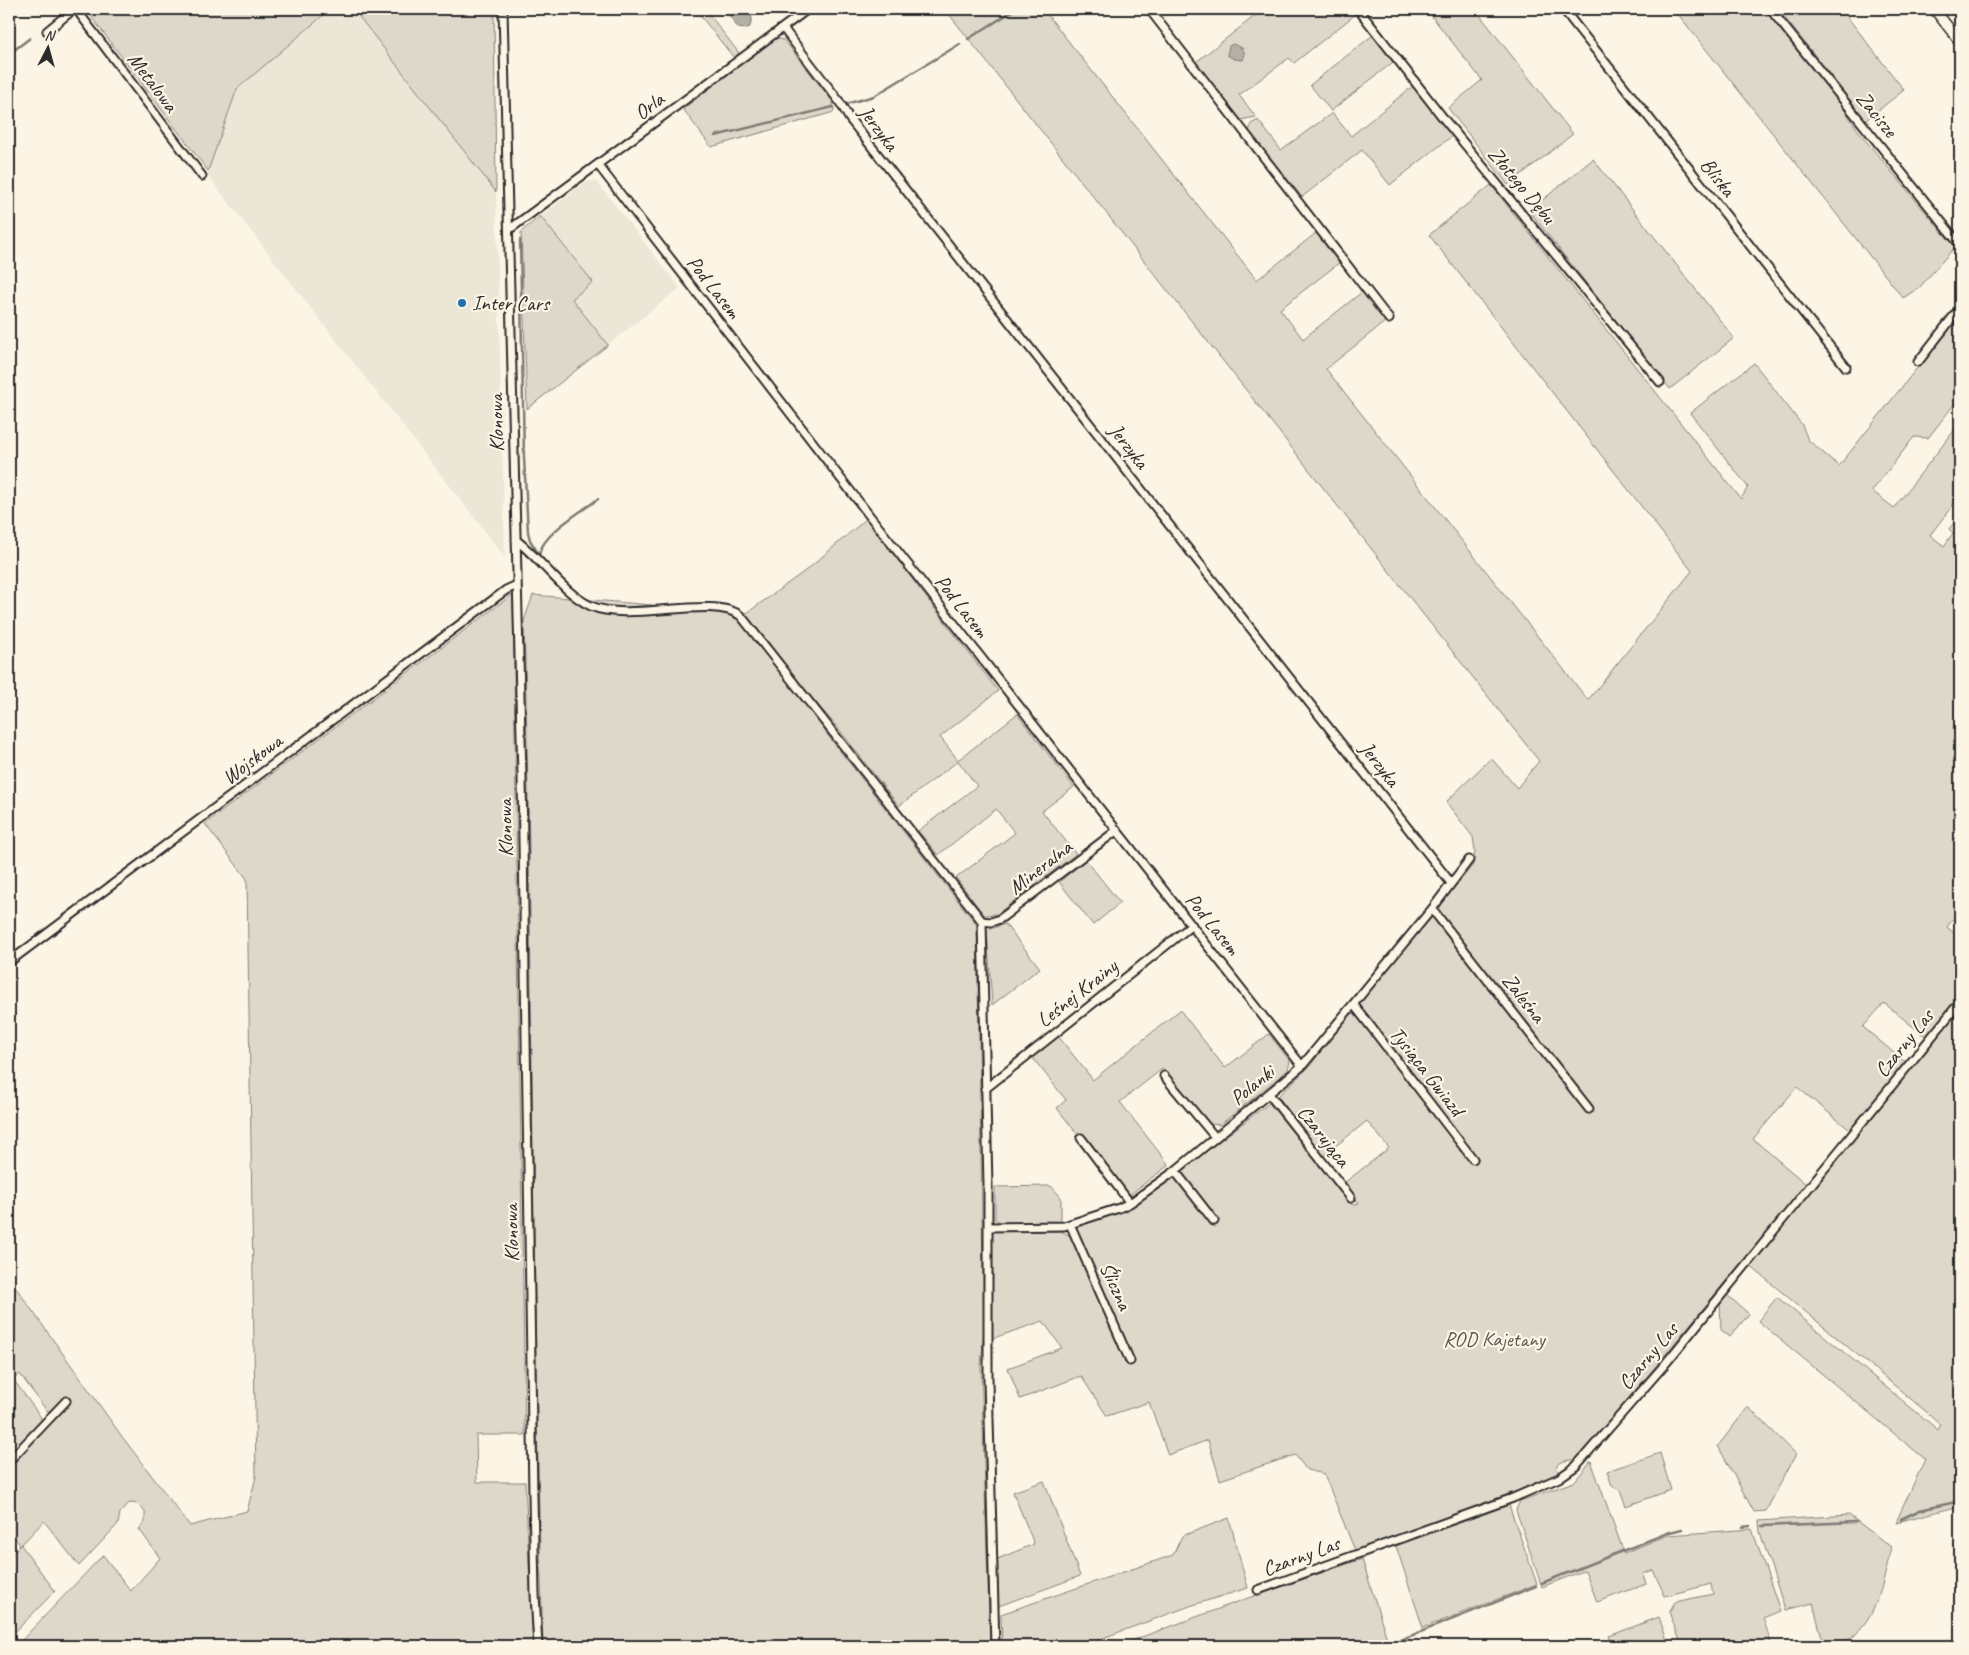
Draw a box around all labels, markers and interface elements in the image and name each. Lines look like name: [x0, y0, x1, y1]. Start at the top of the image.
north arrow: [22, 22, 72, 72]
text: N: [44, 27, 57, 45]
street label: Metalowa: [122, 47, 185, 119]
street label: Orla: [629, 85, 671, 126]
street label: Zacisze: [1851, 86, 1904, 143]
street label: Jerzyka: [853, 99, 906, 157]
street label: Złotego Dębu: [1482, 141, 1562, 230]
street label: Bliska: [1695, 153, 1742, 203]
street label: Pod Lasem: [681, 250, 747, 325]
place label: Inter Cars: [472, 290, 551, 316]
marker: Inter Cars: [456, 297, 468, 309]
street label: Klonowa: [482, 391, 510, 452]
street label: Jerzyka: [1103, 417, 1156, 475]
street label: Pod Lasem: [929, 569, 995, 644]
street label: Wojskowa: [217, 727, 289, 790]
street label: Jerzyka: [1354, 735, 1407, 793]
street label: Klonowa: [491, 796, 519, 857]
street label: Mineralna: [1003, 833, 1079, 900]
street label: Pod Lasem: [1180, 887, 1247, 961]
street label: Leśnej Krainy: [1031, 952, 1124, 1033]
street label: Zaleśna: [1497, 968, 1553, 1029]
street label: Czarny Las: [1869, 1002, 1940, 1082]
street label: Tysiąca Gwiazd: [1384, 1021, 1472, 1124]
street label: Polanki: [1225, 1057, 1282, 1111]
street label: Czarująca: [1292, 1100, 1357, 1174]
street label: Klonowa: [497, 1201, 525, 1262]
street label: Śliczna: [1094, 1258, 1139, 1315]
street label: Czarny Las: [1612, 1316, 1685, 1395]
park label: ROD Kajetany: [1443, 1326, 1547, 1352]
street label: Czarny Las: [1259, 1529, 1345, 1582]

